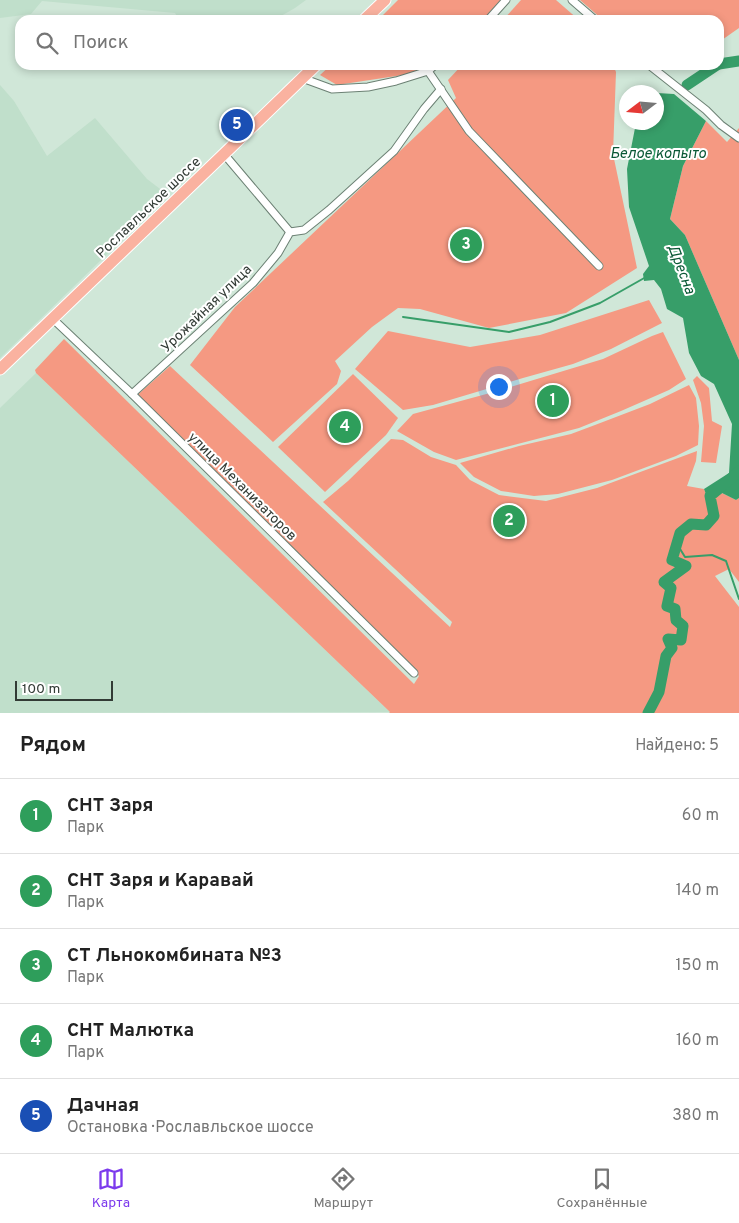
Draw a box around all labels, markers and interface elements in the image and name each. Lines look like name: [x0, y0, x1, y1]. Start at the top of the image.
search box: [15, 15, 724, 70]
icon: search: [33, 29, 61, 57]
text: Поиск: [73, 31, 129, 55]
north arrow: [619, 85, 664, 130]
pin: 5: [221, 106, 253, 144]
water label: Белое копыто: [610, 145, 706, 164]
street label: Рославльское шоссе: [93, 154, 205, 262]
pin: 3: [450, 226, 482, 264]
water label: Дресна: [662, 242, 699, 297]
street label: Урожайная улица: [158, 262, 256, 357]
your location: [486, 374, 512, 400]
pin: 1: [537, 382, 569, 420]
pin: 4: [329, 408, 361, 446]
street label: улица Механизаторов: [184, 429, 300, 545]
pin: 2: [493, 502, 525, 540]
scale bar: [15, 678, 112, 701]
text: 100 m: [22, 681, 60, 698]
text: Рядом: [20, 732, 86, 759]
text: Найдено: 5: [635, 736, 719, 756]
text: СНТ Заря: [67, 794, 153, 818]
text: 1: [33, 806, 39, 826]
text: 60 m: [682, 806, 719, 826]
text: Парк: [67, 818, 104, 838]
text: СНТ Заря и Каравай: [67, 869, 254, 893]
text: 2: [31, 881, 41, 901]
text: 140 m: [676, 881, 719, 901]
text: Парк: [67, 893, 104, 913]
text: СТ Льнокомбината №3: [67, 944, 282, 968]
text: 3: [31, 956, 41, 976]
text: 150 m: [676, 956, 719, 976]
text: Парк: [67, 968, 104, 988]
text: СНТ Малютка: [67, 1019, 194, 1043]
text: 4: [31, 1031, 41, 1051]
text: 160 m: [676, 1031, 719, 1051]
text: Парк: [67, 1043, 104, 1063]
text: Дачная: [67, 1094, 139, 1118]
text: 5: [31, 1106, 41, 1126]
text: 380 m: [672, 1106, 719, 1126]
text: Остановка · Рославльское шоссе: [67, 1118, 314, 1138]
tab: Карта: [92, 1165, 130, 1212]
tab: Маршрут: [313, 1165, 373, 1212]
tab: Сохранённые: [556, 1165, 647, 1212]

